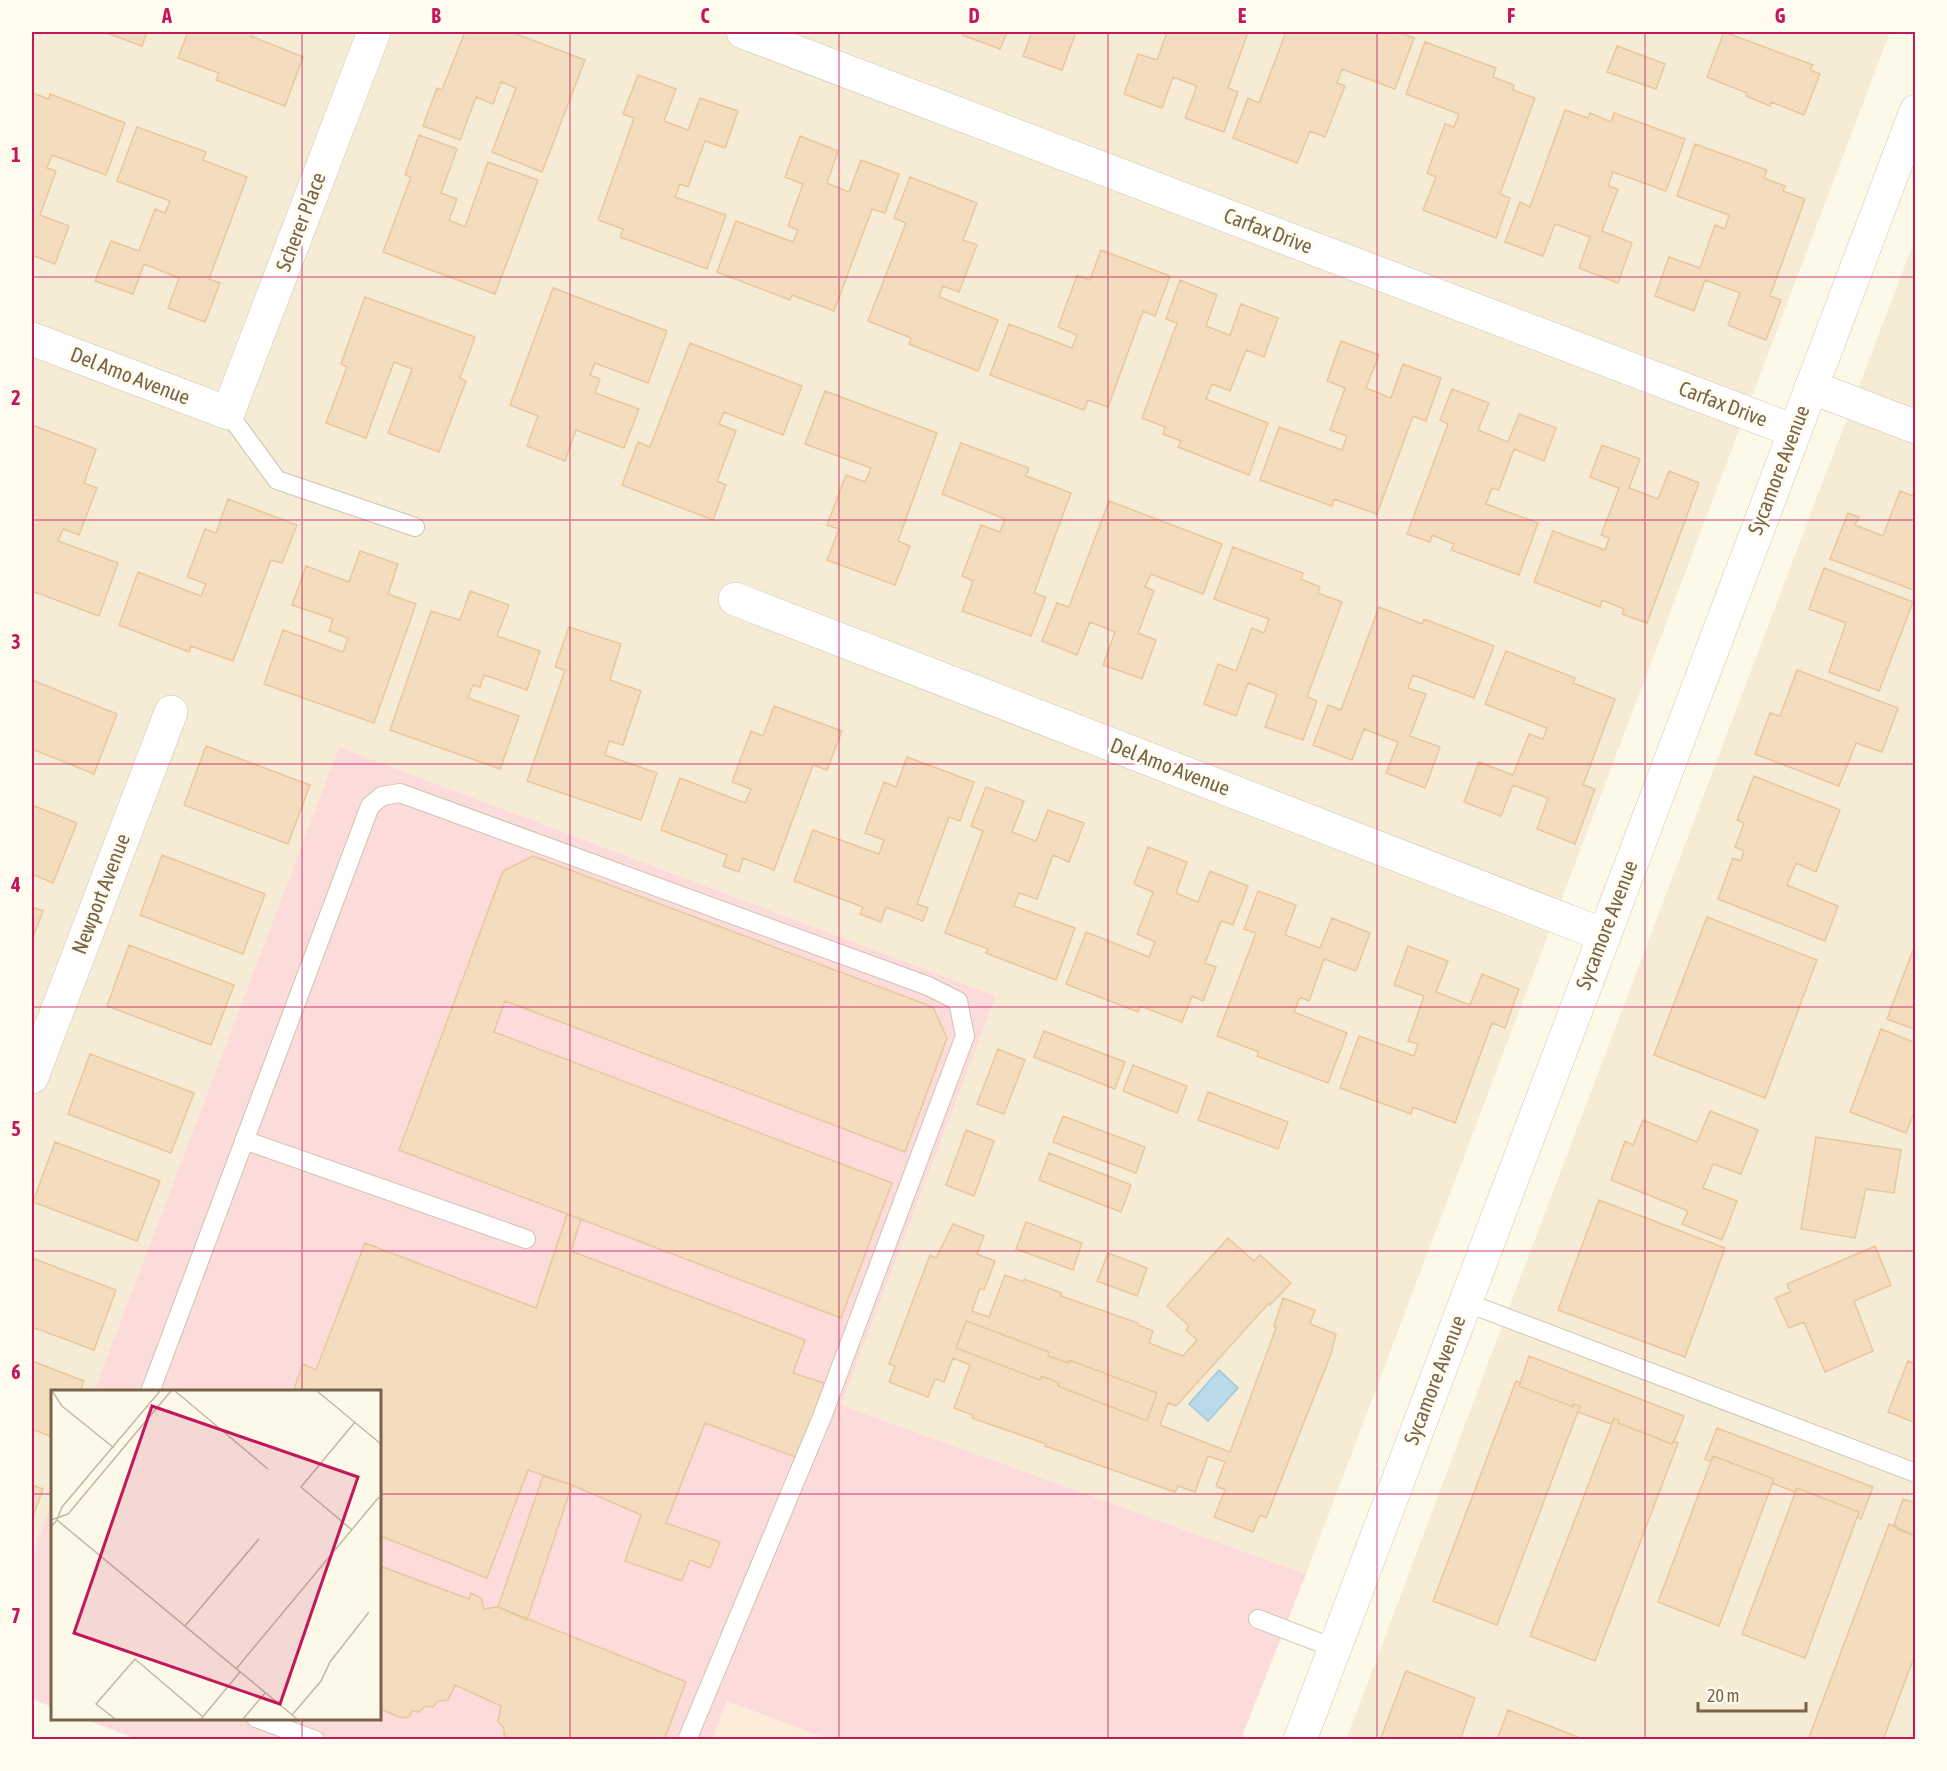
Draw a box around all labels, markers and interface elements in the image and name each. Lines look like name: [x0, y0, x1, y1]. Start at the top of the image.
text: A: [161, 4, 172, 27]
text: B: [431, 4, 441, 27]
text: C: [701, 4, 710, 27]
text: D: [968, 4, 980, 27]
text: E: [1238, 4, 1247, 27]
text: F: [1507, 4, 1515, 27]
text: G: [1775, 4, 1786, 27]
text: 1: [11, 143, 21, 166]
street label: Scherer Place: [270, 169, 330, 275]
street label: Carfax Drive: [1221, 202, 1316, 258]
street label: Del Amo Avenue: [67, 341, 193, 409]
street label: Carfax Drive: [1676, 375, 1771, 431]
text: 2: [11, 386, 21, 409]
street label: Sycamore Avenue: [1742, 402, 1814, 538]
text: 3: [11, 630, 21, 653]
street label: Del Amo Avenue: [1107, 732, 1233, 800]
street label: Newport Avenue: [66, 830, 134, 957]
street label: Sycamore Avenue: [1570, 857, 1642, 993]
text: 4: [10, 873, 21, 896]
text: 5: [11, 1117, 21, 1140]
street label: Sycamore Avenue: [1398, 1312, 1470, 1448]
text: 6: [11, 1360, 21, 1383]
inset map: [51, 1390, 381, 1720]
text: 7: [11, 1604, 21, 1627]
scale bar: [1698, 1675, 1806, 1713]
text: 20 m: [1707, 1685, 1739, 1706]

